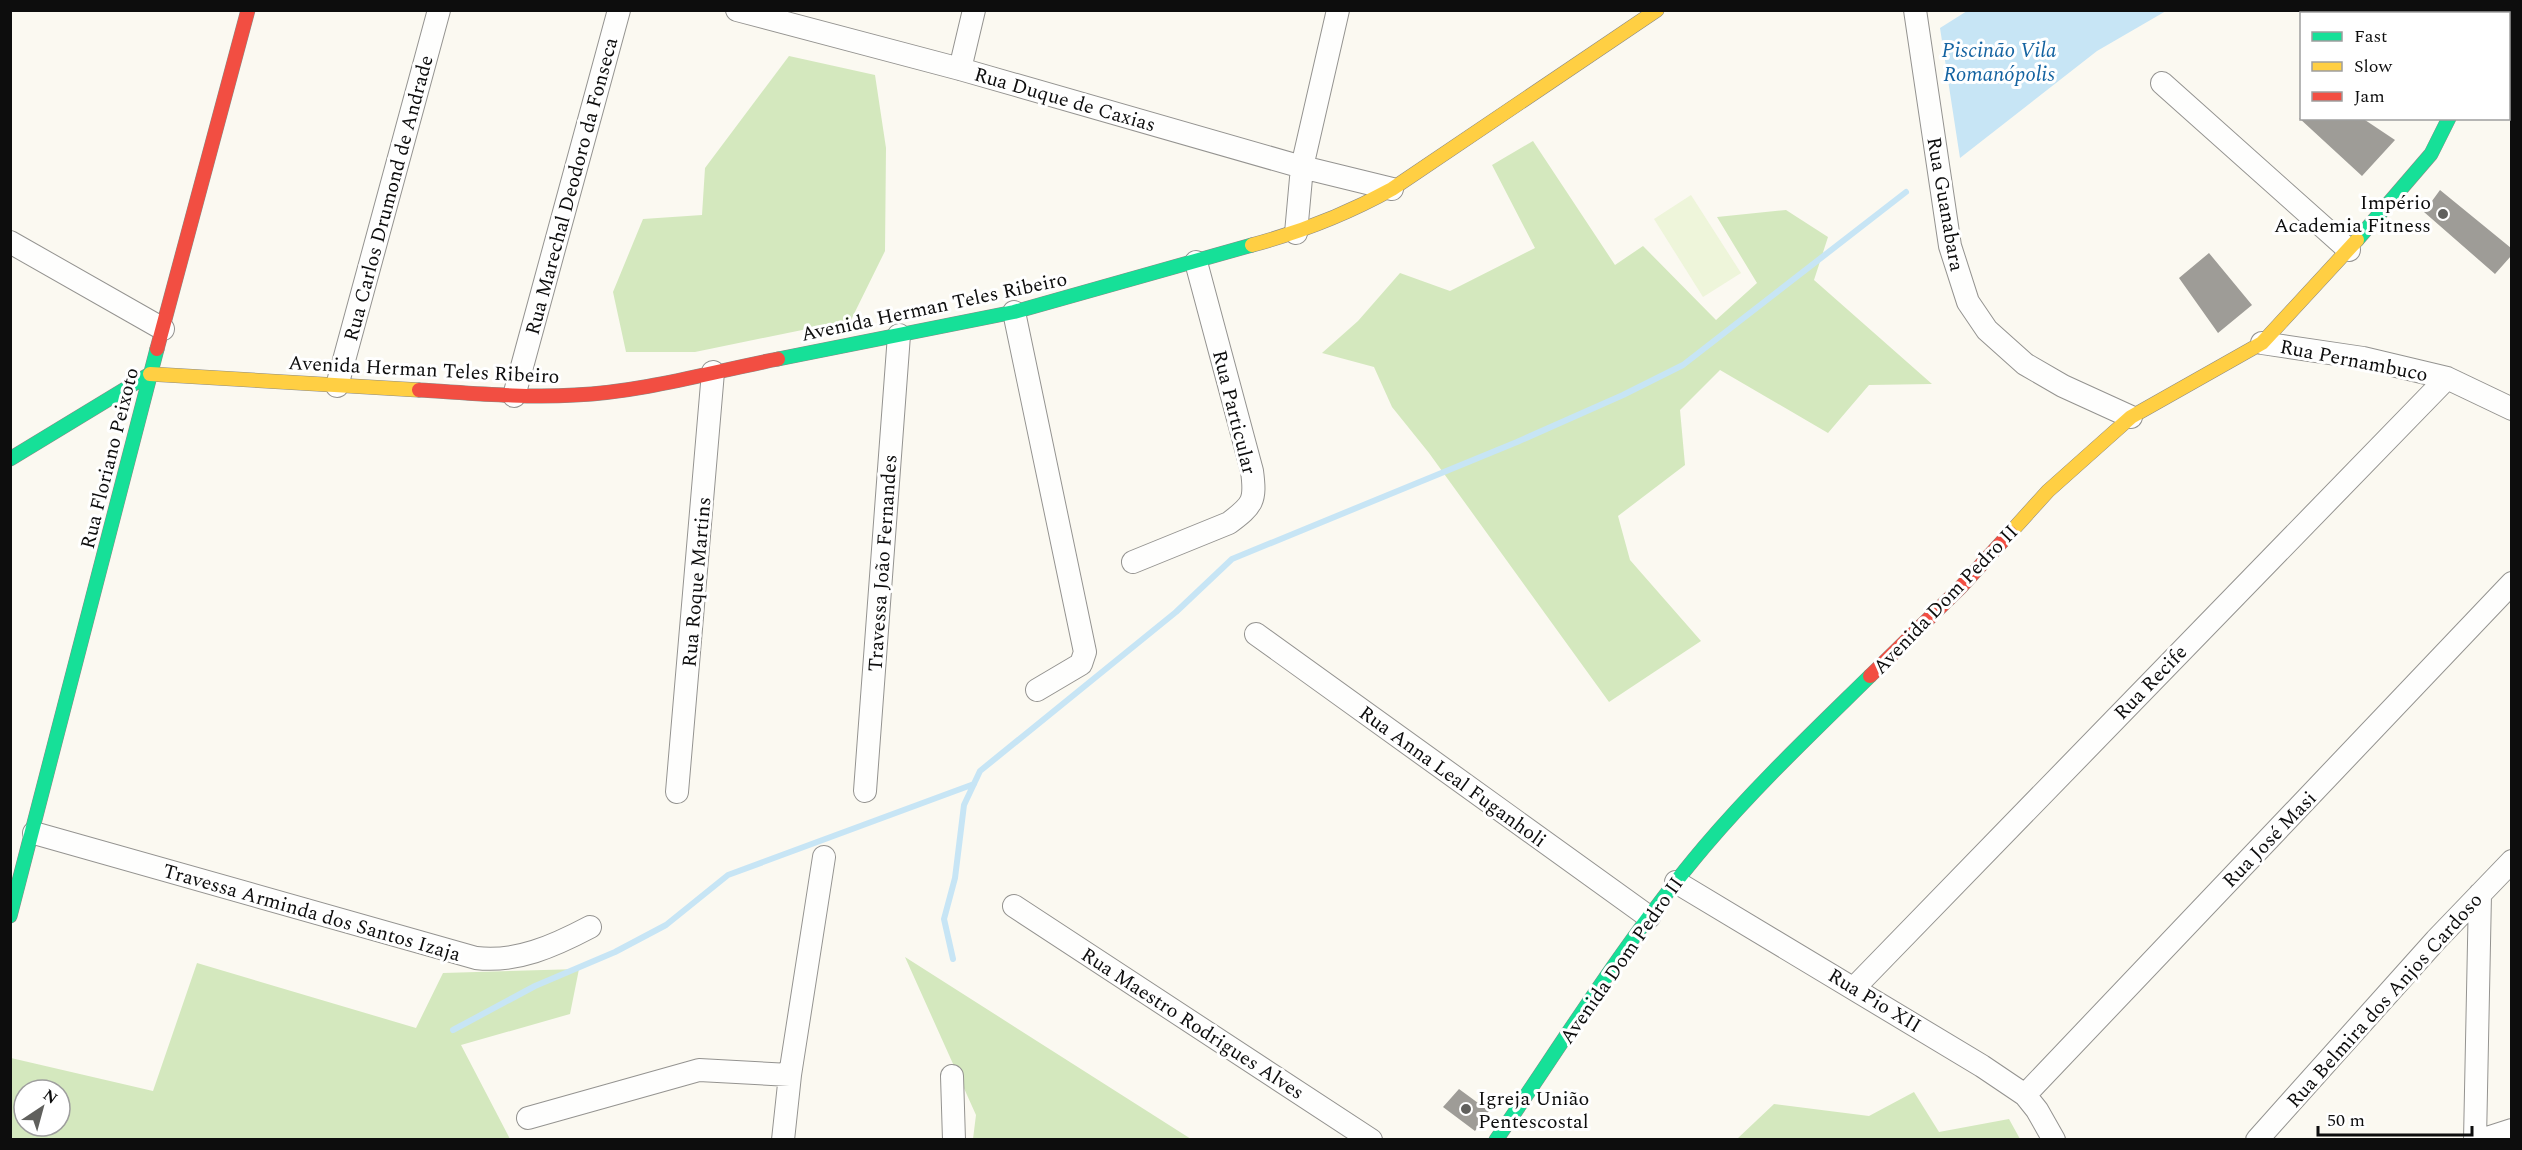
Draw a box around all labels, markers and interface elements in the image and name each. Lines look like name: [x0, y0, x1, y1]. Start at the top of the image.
legend: [2300, 12, 2510, 120]
text: Fast: [2354, 23, 2387, 50]
street label: Rua Marechal Deodoro da Fonseca: [518, 34, 626, 338]
water label: Piscinão Vila Romanópolis: [1942, 35, 2057, 91]
street label: Rua Carlos Drumond de Andrade: [336, 52, 442, 344]
text: Slow: [2354, 53, 2393, 80]
street label: Rua Duque de Caxias: [970, 60, 1159, 140]
text: Jam: [2354, 83, 2385, 110]
street label: Rua Guanabara: [1918, 135, 1972, 274]
place label: Império Academia Fitness: [2274, 188, 2431, 241]
marker: Império Academia Fitness: [2436, 207, 2450, 221]
street label: Avenida Herman Teles Ribeiro: [798, 264, 1070, 350]
street label: Rua Pernambuco: [2277, 332, 2430, 390]
street label: Rua Particular: [1204, 347, 1264, 478]
street label: Avenida Herman Teles Ribeiro: [288, 348, 560, 392]
street label: Rua Floriano Peixoto: [73, 364, 147, 552]
street label: Travessa João Fernandes: [860, 453, 906, 673]
street label: Rua Roque Martins: [675, 496, 719, 669]
street label: Avenida Dom Pedro II: [1866, 518, 2025, 681]
street label: Rua Recife: [2107, 638, 2194, 727]
street label: Rua Anna Leal Fuganholi: [1353, 698, 1552, 855]
street label: Rua José Masi: [2216, 784, 2324, 895]
street label: Travessa Arminda dos Santos Izaja: [159, 856, 464, 970]
street label: Avenida Dom Pedro II: [1553, 871, 1691, 1050]
street label: Rua Belmira dos Anjos Cardoso: [2280, 886, 2490, 1115]
street label: Rua Maestro Rodrigues Alves: [1075, 940, 1310, 1107]
street label: Rua Pio XII: [1822, 961, 1927, 1041]
north arrow: [12, 1078, 72, 1138]
text: N: [38, 1083, 63, 1110]
place label: Igreja União Pentescostal: [1478, 1084, 1589, 1137]
scale bar: [2318, 1099, 2472, 1137]
marker: Igreja União Pentescostal: [1459, 1102, 1473, 1116]
text: 50 m: [2327, 1107, 2365, 1134]

